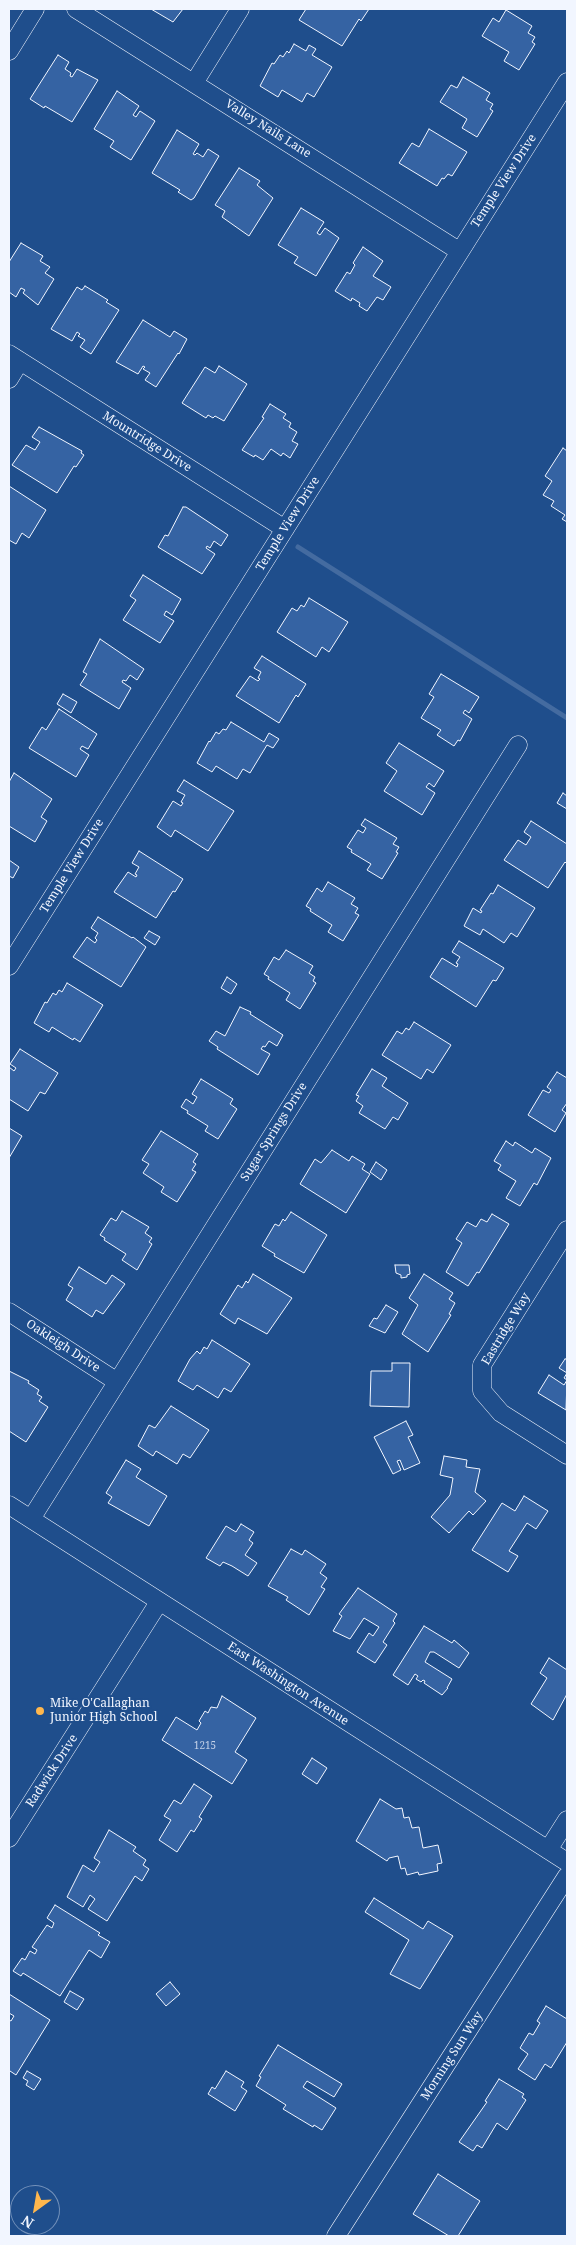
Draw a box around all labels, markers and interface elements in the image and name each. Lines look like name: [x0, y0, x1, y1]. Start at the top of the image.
street label: Valley Nails Lane: [223, 97, 313, 161]
street label: Temple View Drive: [468, 132, 540, 230]
street label: Mountridge Drive: [100, 409, 194, 475]
street label: Temple View Drive: [253, 474, 323, 574]
street label: Temple View Drive: [37, 816, 107, 916]
street label: Sugar Springs Drive: [238, 1080, 310, 1184]
street label: Eastridge Way: [479, 1290, 533, 1368]
street label: Oakleigh Drive: [23, 1317, 103, 1375]
street label: East Washington Avenue: [225, 1639, 351, 1729]
place label: Mike O'Callaghan Junior High School: [50, 1697, 157, 1725]
marker: Mike O'Callaghan Junior High School: [34, 1705, 46, 1717]
street label: Radwick Drive: [23, 1732, 81, 1810]
house number: 1215: [194, 1740, 216, 1752]
street label: Morning Sun Way: [418, 2009, 486, 2103]
north arrow: [10, 2185, 60, 2235]
text: N: [18, 2211, 37, 2233]

